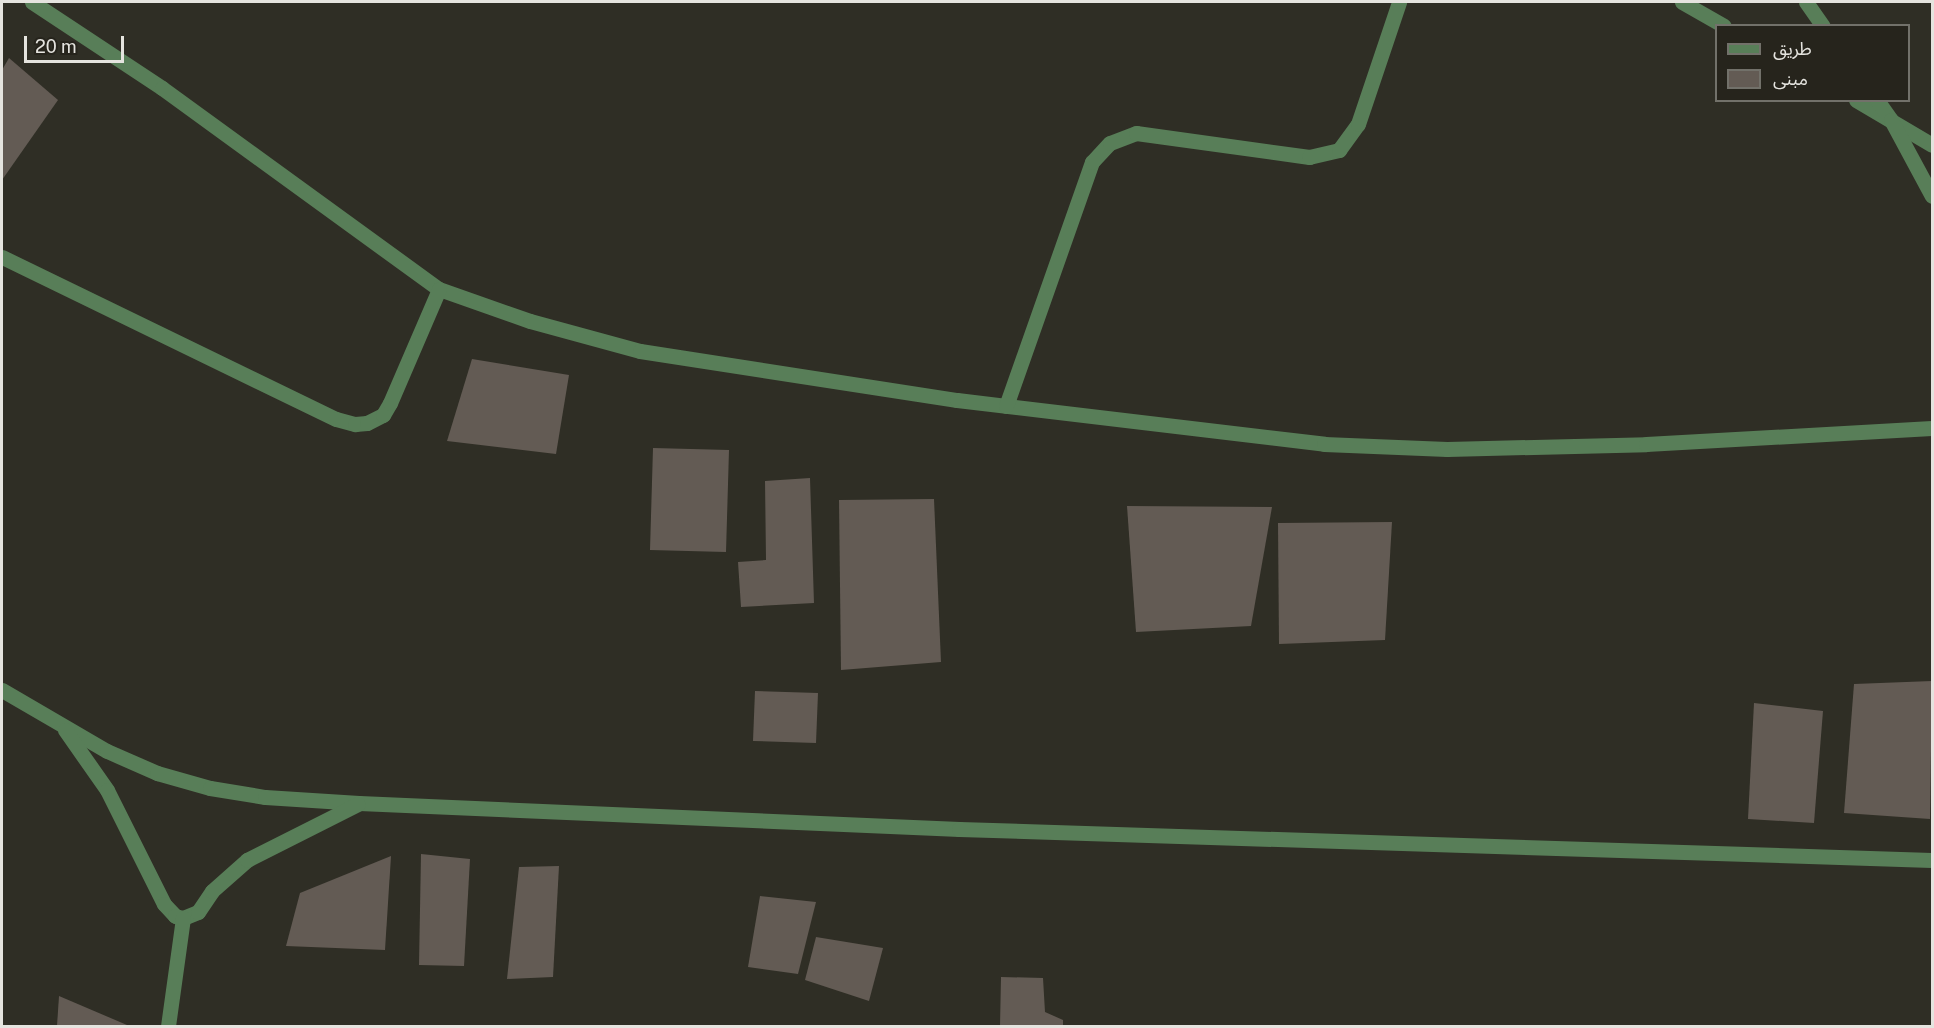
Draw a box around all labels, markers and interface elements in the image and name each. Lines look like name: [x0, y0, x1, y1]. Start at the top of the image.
scale bar: [27, 24, 128, 62]
legend: [1715, 24, 1910, 102]
text: 20 m: [35, 36, 77, 57]
text: طريق: [1773, 38, 1812, 59]
text: مبنى: [1773, 68, 1808, 89]

